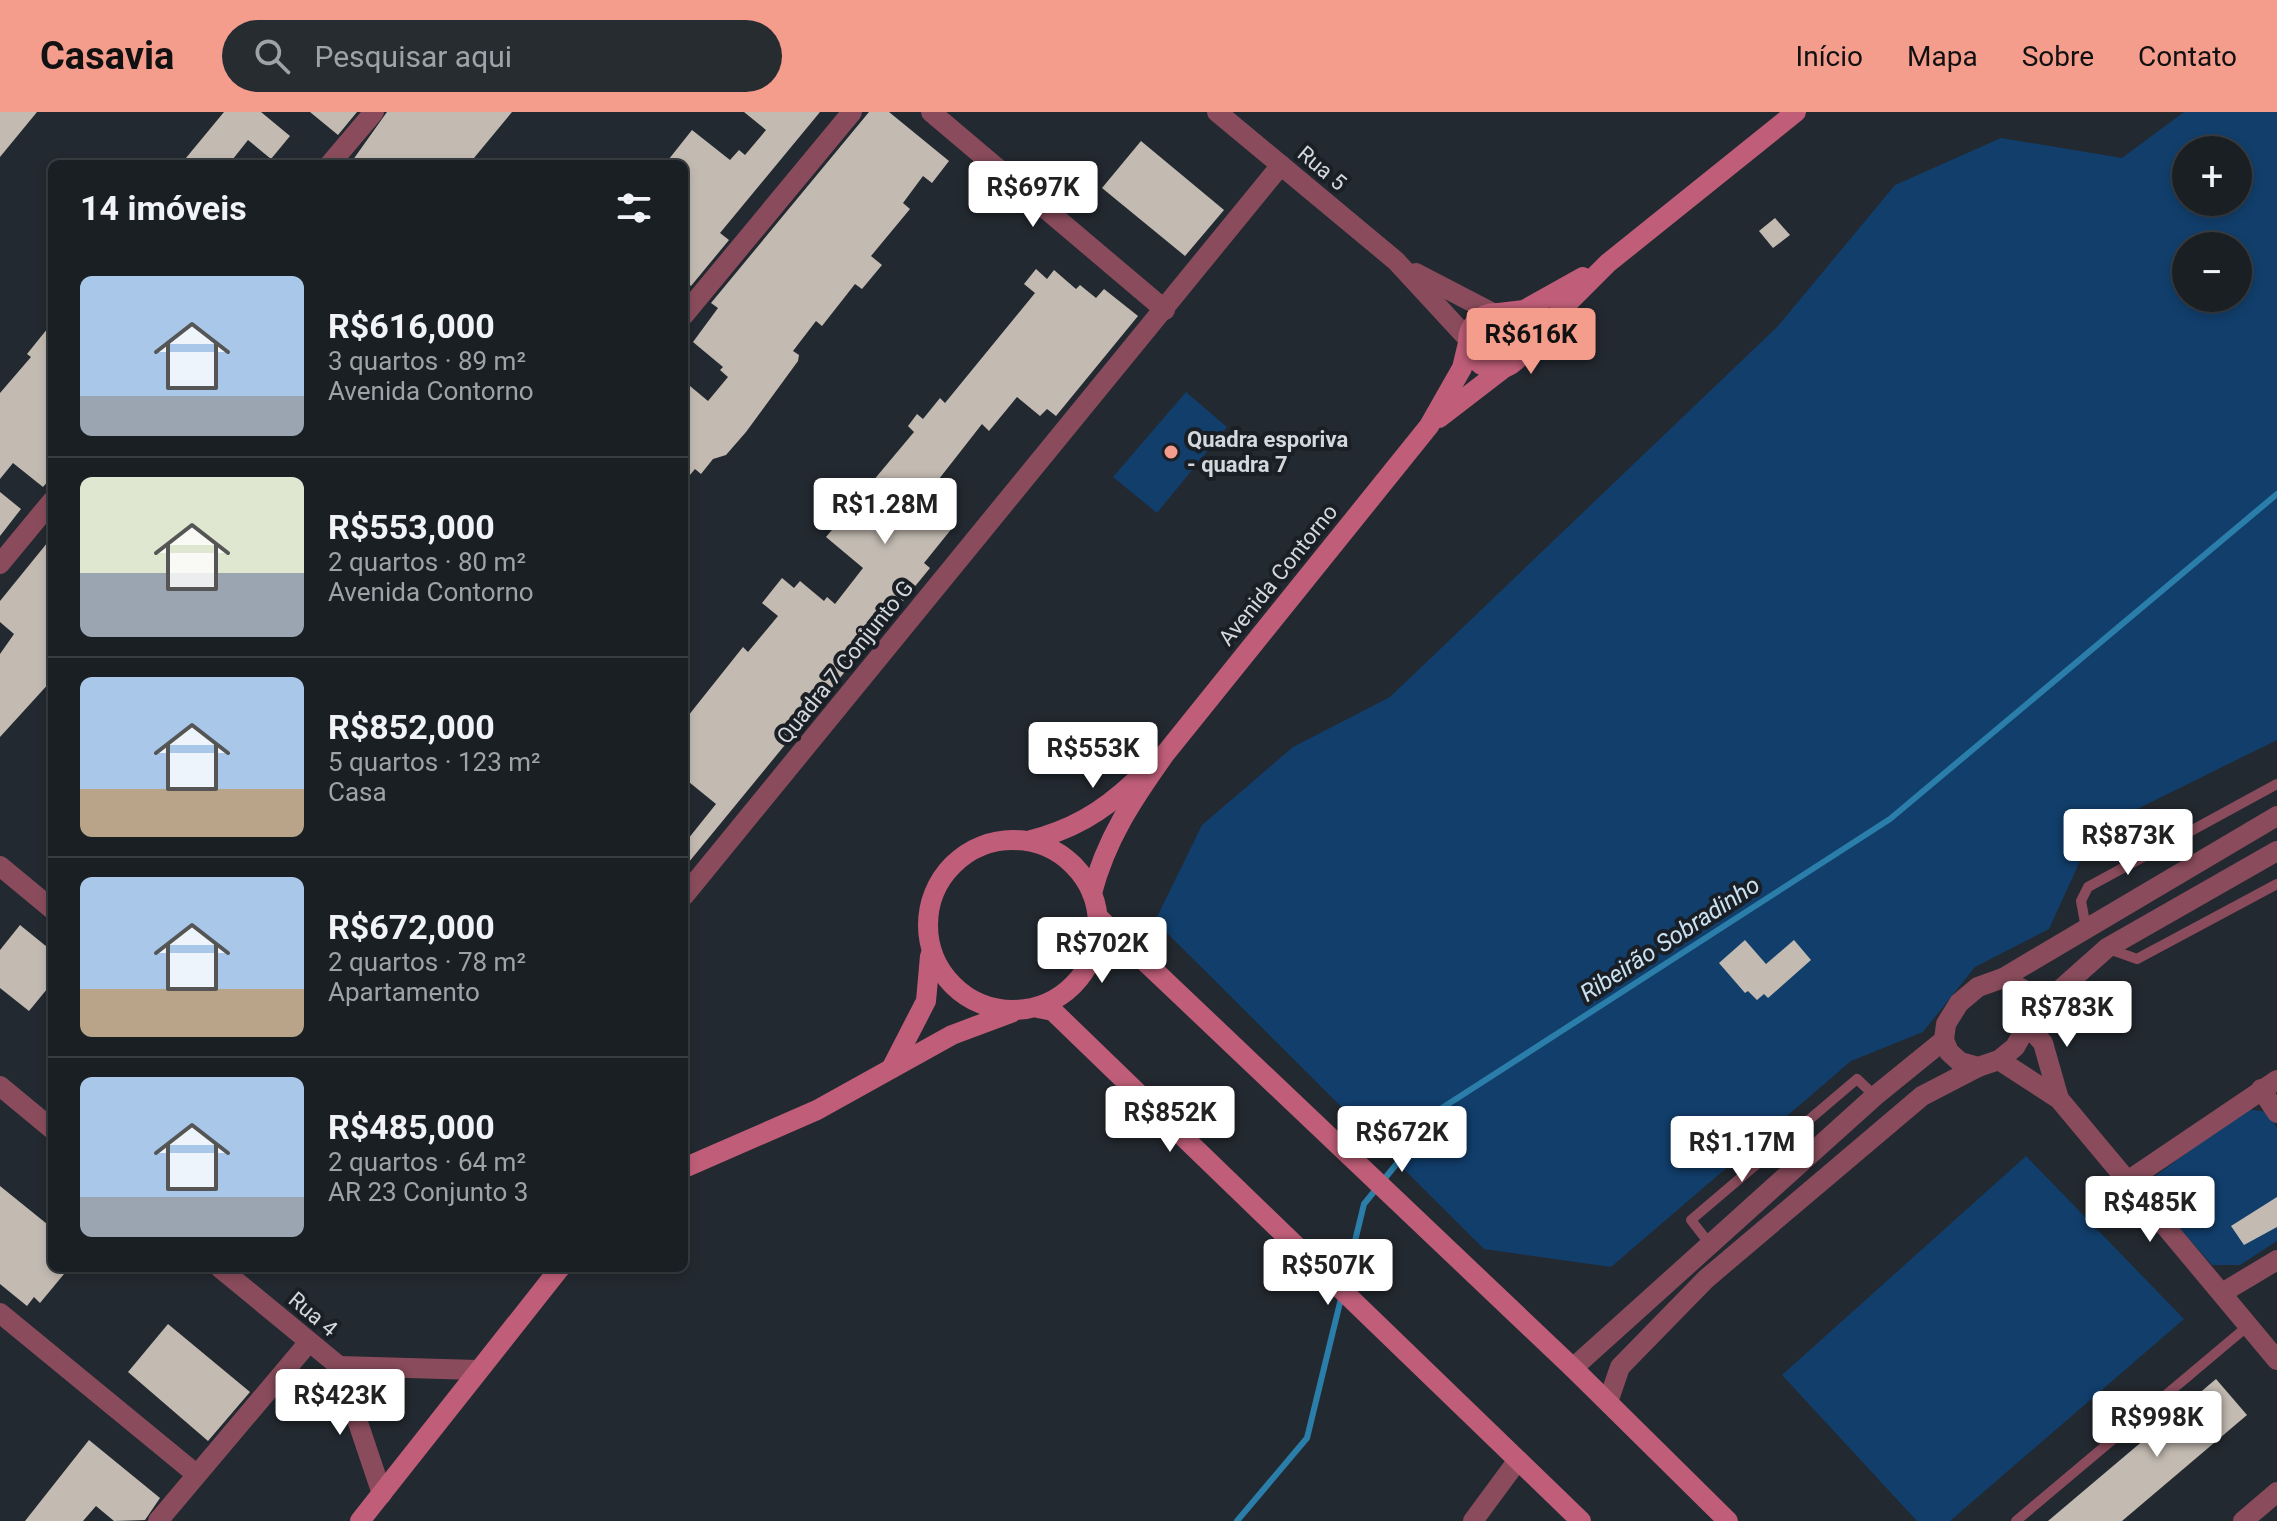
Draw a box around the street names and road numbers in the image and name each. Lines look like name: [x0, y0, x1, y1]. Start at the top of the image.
street label: Rua 5: [1293, 141, 1351, 195]
street label: Avenida Contorno: [1214, 500, 1342, 650]
street label: Quadra 7 Conjunto G: [772, 575, 918, 749]
street label: Rua 4: [284, 1287, 342, 1341]

